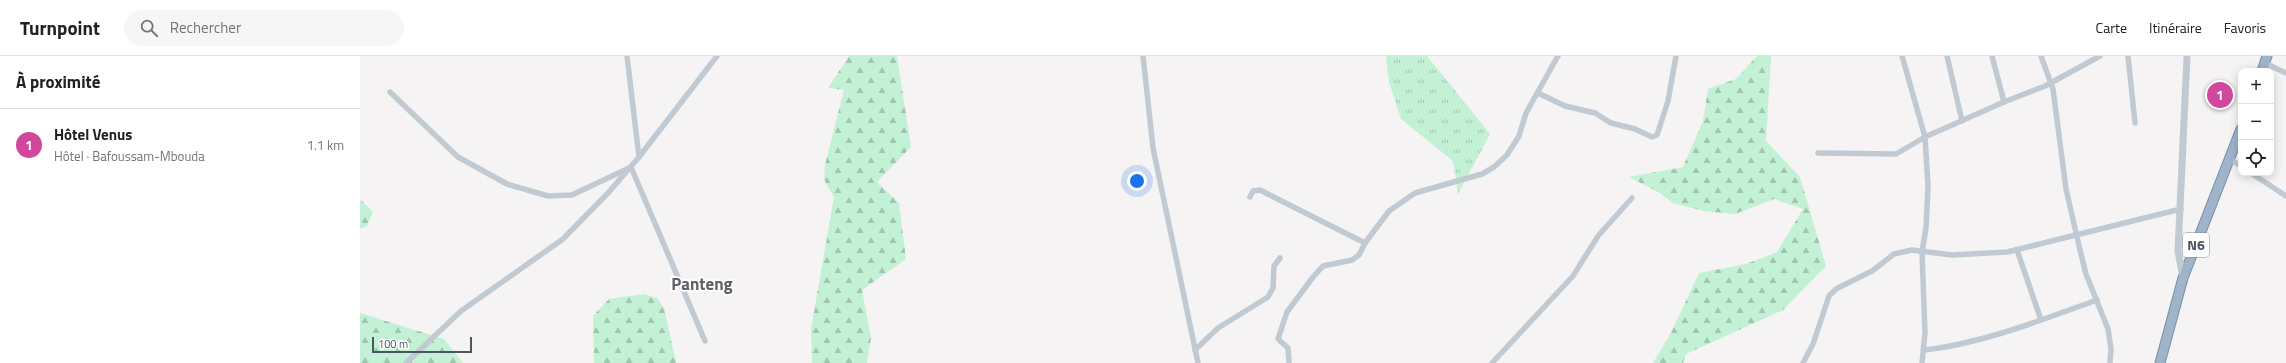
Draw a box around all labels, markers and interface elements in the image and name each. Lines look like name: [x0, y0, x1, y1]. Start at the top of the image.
search box: [124, 10, 404, 46]
text: Turnpoint: [20, 13, 100, 42]
text: Rechercher: [170, 16, 241, 39]
icon: search: [138, 17, 160, 39]
text: Carte: [2096, 17, 2127, 38]
text: Itinéraire: [2149, 17, 2202, 38]
text: Favoris: [2224, 17, 2266, 38]
map controls: [2238, 68, 2274, 176]
button: +: [2238, 68, 2274, 104]
text: À proximité: [16, 69, 100, 95]
pin: 1: [2207, 80, 2233, 110]
button: −: [2238, 104, 2274, 140]
text: Hôtel Venus: [54, 123, 132, 146]
text: 1: [25, 135, 33, 155]
text: 1.1 km: [307, 135, 344, 155]
button: locate: [2238, 140, 2274, 176]
text: Hôtel · Bafoussam-Mbouda: [54, 146, 205, 166]
your location: [1127, 171, 1147, 191]
road number: N6: [2183, 233, 2209, 257]
district label: Panteng: [671, 271, 733, 297]
scale bar: [372, 335, 472, 354]
text: 100 m: [378, 336, 408, 352]

